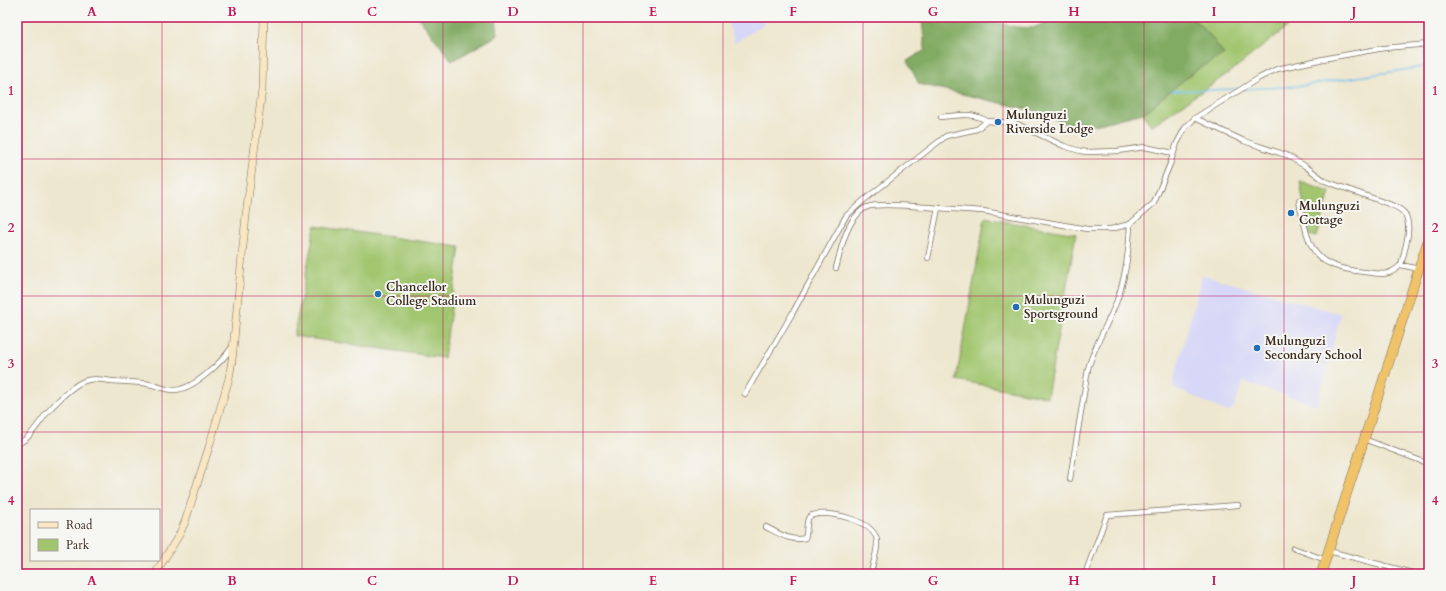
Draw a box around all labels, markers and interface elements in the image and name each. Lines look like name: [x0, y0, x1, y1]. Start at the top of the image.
text: A: [87, 3, 97, 21]
text: B: [227, 3, 237, 21]
text: C: [367, 3, 377, 21]
text: D: [507, 3, 519, 21]
text: E: [649, 3, 657, 21]
text: F: [789, 3, 797, 21]
text: G: [928, 3, 939, 21]
text: H: [1068, 3, 1080, 21]
text: I: [1211, 3, 1217, 21]
text: J: [1350, 3, 1357, 21]
text: 1: [8, 82, 14, 100]
text: 1: [1432, 82, 1438, 100]
place label: Mulunguzi Riverside Lodge: [1006, 107, 1094, 137]
marker: Mulunguzi Riverside Lodge: [993, 117, 1003, 127]
place label: Mulunguzi Cottage: [1299, 198, 1360, 228]
marker: Mulunguzi Cottage: [1286, 208, 1296, 218]
text: 2: [8, 219, 15, 237]
text: 2: [1432, 219, 1439, 237]
place label: Chancellor College Stadium: [386, 279, 477, 309]
marker: Chancellor College Stadium: [373, 289, 383, 299]
place label: Mulunguzi Sportsground: [1024, 292, 1098, 322]
marker: Mulunguzi Sportsground: [1011, 302, 1021, 312]
place label: Mulunguzi Secondary School: [1265, 333, 1363, 363]
marker: Mulunguzi Secondary School: [1252, 343, 1262, 353]
text: 3: [8, 355, 15, 373]
text: 3: [1432, 355, 1439, 373]
text: 4: [8, 492, 15, 510]
text: 4: [1432, 492, 1439, 510]
legend: [30, 509, 160, 561]
text: Road: [66, 517, 93, 533]
text: Park: [66, 537, 90, 553]
text: A: [87, 572, 97, 590]
text: B: [227, 572, 237, 590]
text: C: [367, 572, 377, 590]
text: D: [507, 572, 519, 590]
text: E: [649, 572, 657, 590]
text: F: [789, 572, 797, 590]
text: G: [928, 572, 939, 590]
text: H: [1068, 572, 1080, 590]
text: I: [1211, 572, 1217, 590]
text: J: [1350, 572, 1357, 590]

